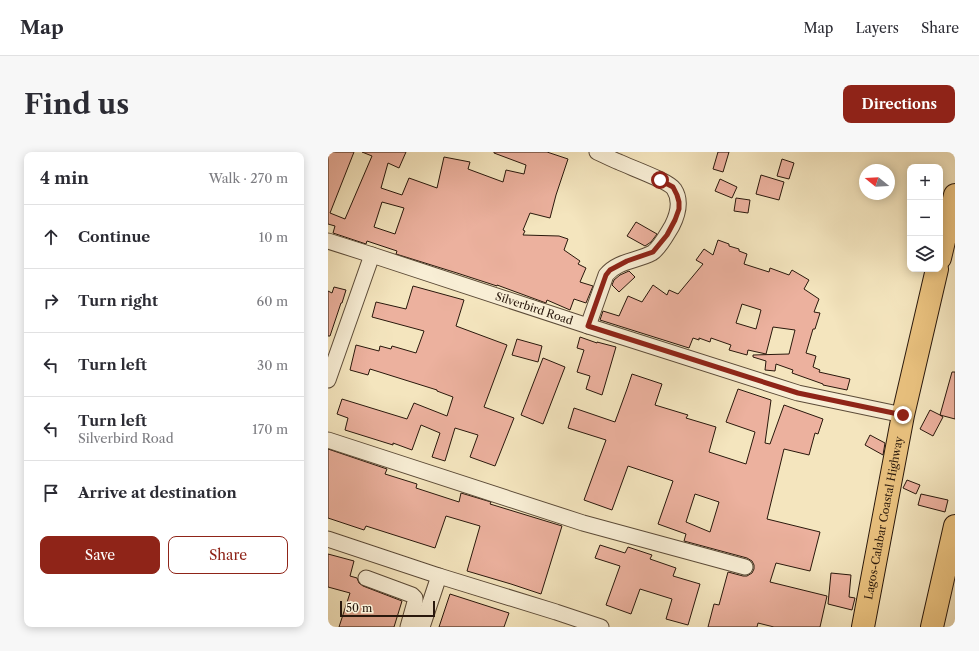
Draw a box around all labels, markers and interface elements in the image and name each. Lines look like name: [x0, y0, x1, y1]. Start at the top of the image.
text: Map: [20, 16, 64, 39]
text: Map: [803, 19, 833, 37]
text: Layers: [855, 19, 899, 37]
text: Share: [921, 19, 959, 37]
button: Directions: [843, 85, 955, 123]
text: Find us: [24, 87, 129, 121]
north arrow: [859, 164, 895, 200]
map controls: [907, 164, 943, 272]
button: +: [907, 164, 943, 200]
text: 4 min: [40, 168, 89, 188]
text: Walk · 270 m: [209, 170, 288, 186]
route start: [651, 171, 669, 189]
button: −: [907, 200, 943, 236]
icon: ahead: [40, 226, 62, 248]
text: Continue: [78, 227, 150, 246]
text: 10 m: [259, 229, 288, 245]
button: layers: [907, 236, 943, 272]
street label: Silverbird Road: [494, 289, 575, 328]
icon: right: [40, 290, 62, 312]
text: Turn right: [78, 291, 158, 310]
text: 60 m: [257, 293, 288, 309]
icon: left: [40, 354, 62, 376]
text: Turn left: [78, 355, 147, 374]
text: 30 m: [257, 357, 288, 373]
route end: [894, 406, 912, 424]
text: Turn left: [78, 411, 147, 430]
icon: left: [40, 418, 62, 440]
text: 170 m: [252, 421, 288, 437]
text: Silverbird Road: [78, 430, 174, 446]
street label: Lagos-Calabar Coastal Highway: [861, 434, 906, 601]
icon: arrive: [40, 482, 62, 504]
text: Arrive at destination: [78, 483, 237, 502]
button: Save: [40, 536, 160, 574]
button: Share: [168, 536, 288, 574]
scale bar: [340, 599, 435, 618]
text: 50 m: [346, 601, 372, 615]

